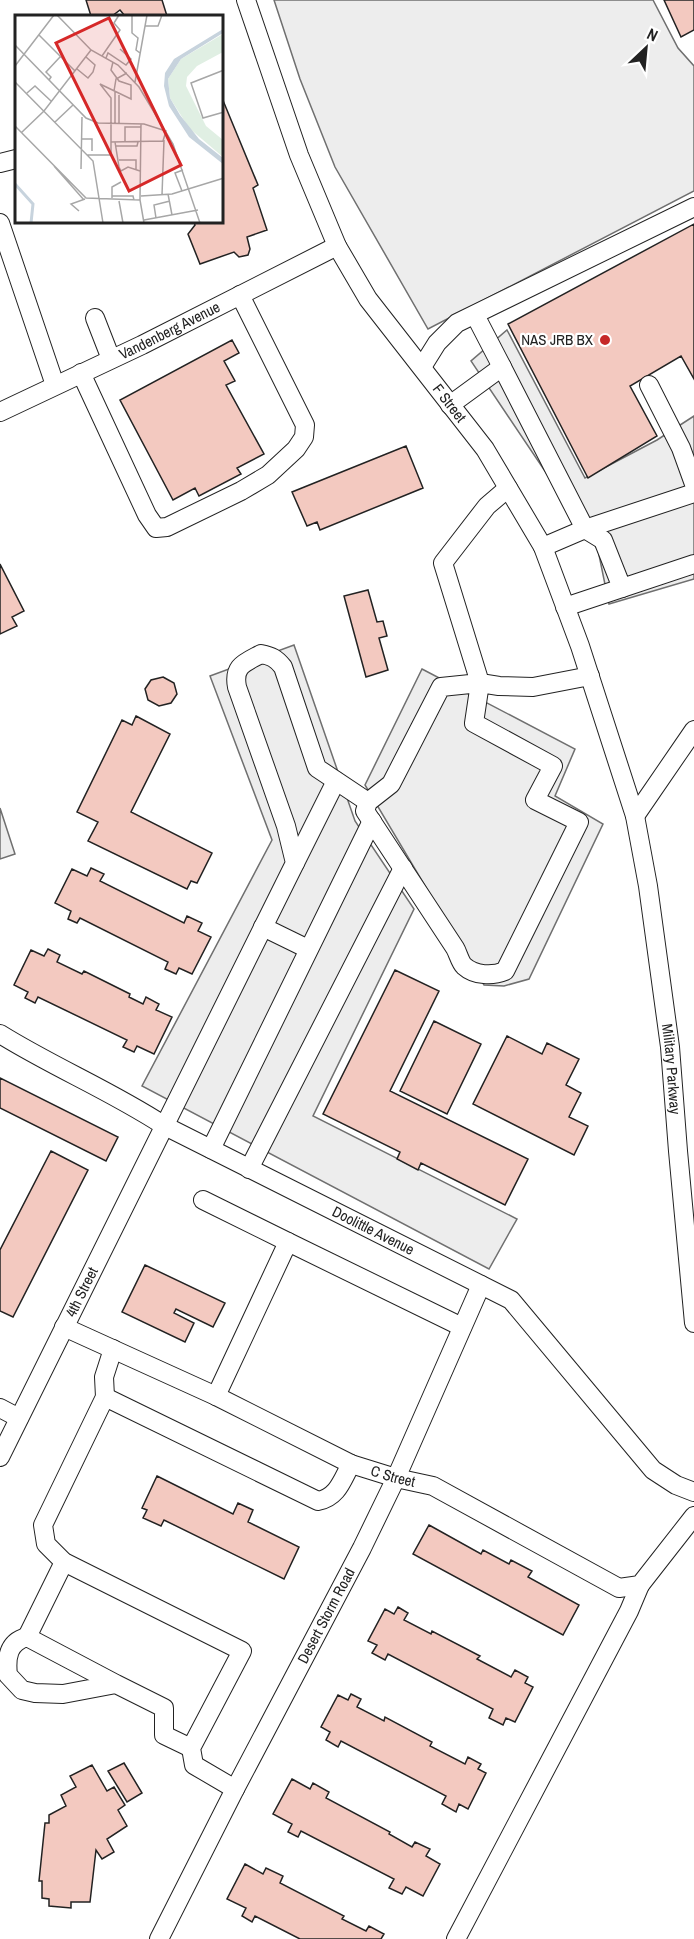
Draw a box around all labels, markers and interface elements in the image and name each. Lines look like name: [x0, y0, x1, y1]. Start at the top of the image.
inset map: [15, 15, 224, 224]
north arrow: [616, 18, 676, 78]
text: N: [643, 23, 662, 46]
street label: Vandenberg Avenue: [115, 296, 224, 364]
place label: NAS JRB BX: [521, 329, 594, 350]
marker: NAS JRB BX: [598, 333, 612, 347]
street label: F Street: [428, 379, 472, 427]
street label: Military Parkway: [657, 1022, 686, 1116]
street label: Doolittle Avenue: [329, 1201, 418, 1260]
street label: 4th Street: [60, 1263, 103, 1321]
street label: C Street: [368, 1460, 418, 1492]
street label: Desert Storm Road: [292, 1564, 360, 1667]

